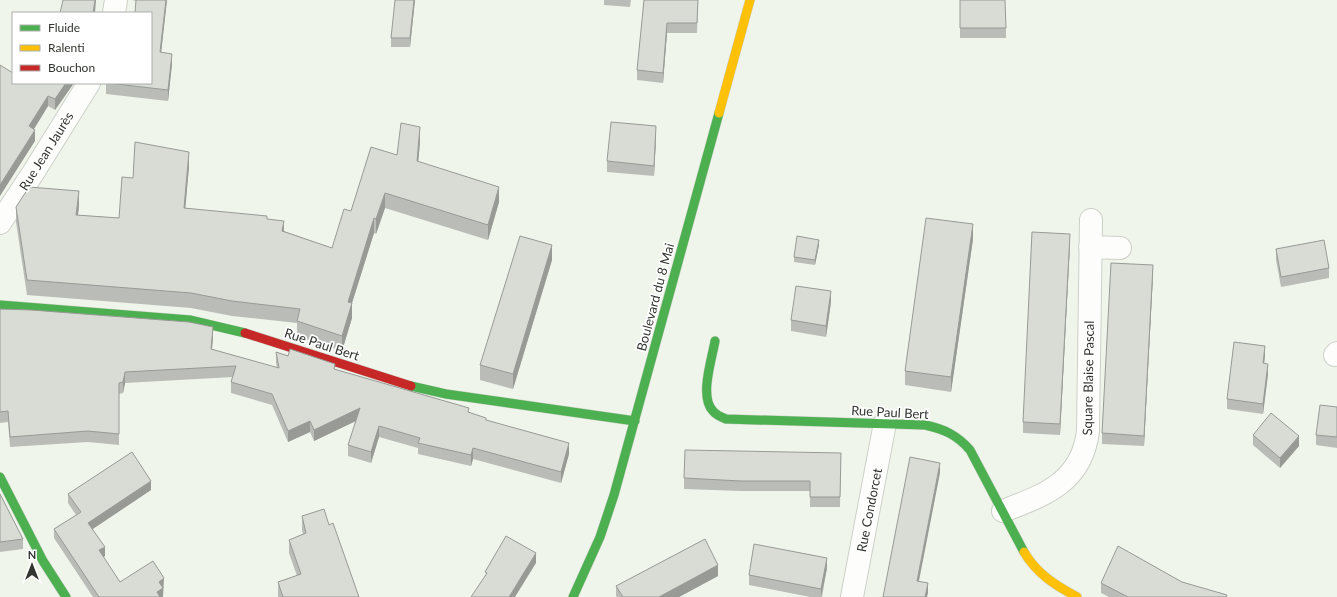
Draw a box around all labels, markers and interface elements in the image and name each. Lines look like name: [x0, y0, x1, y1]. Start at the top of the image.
legend: [12, 12, 152, 84]
text: Fluide: [48, 20, 80, 35]
text: Ralenti: [48, 40, 85, 55]
text: Bouchon: [48, 60, 95, 75]
street label: Rue Jean Jaurès: [15, 108, 77, 193]
street label: Boulevard du 8 Mai: [633, 241, 677, 353]
street label: Square Blaise Pascal: [1079, 320, 1097, 436]
street label: Rue Paul Bert: [283, 324, 362, 364]
street label: Rue Paul Bert: [851, 402, 929, 422]
street label: Rue Condorcet: [853, 466, 885, 553]
north arrow: [12, 545, 52, 585]
text: N: [28, 548, 36, 561]

